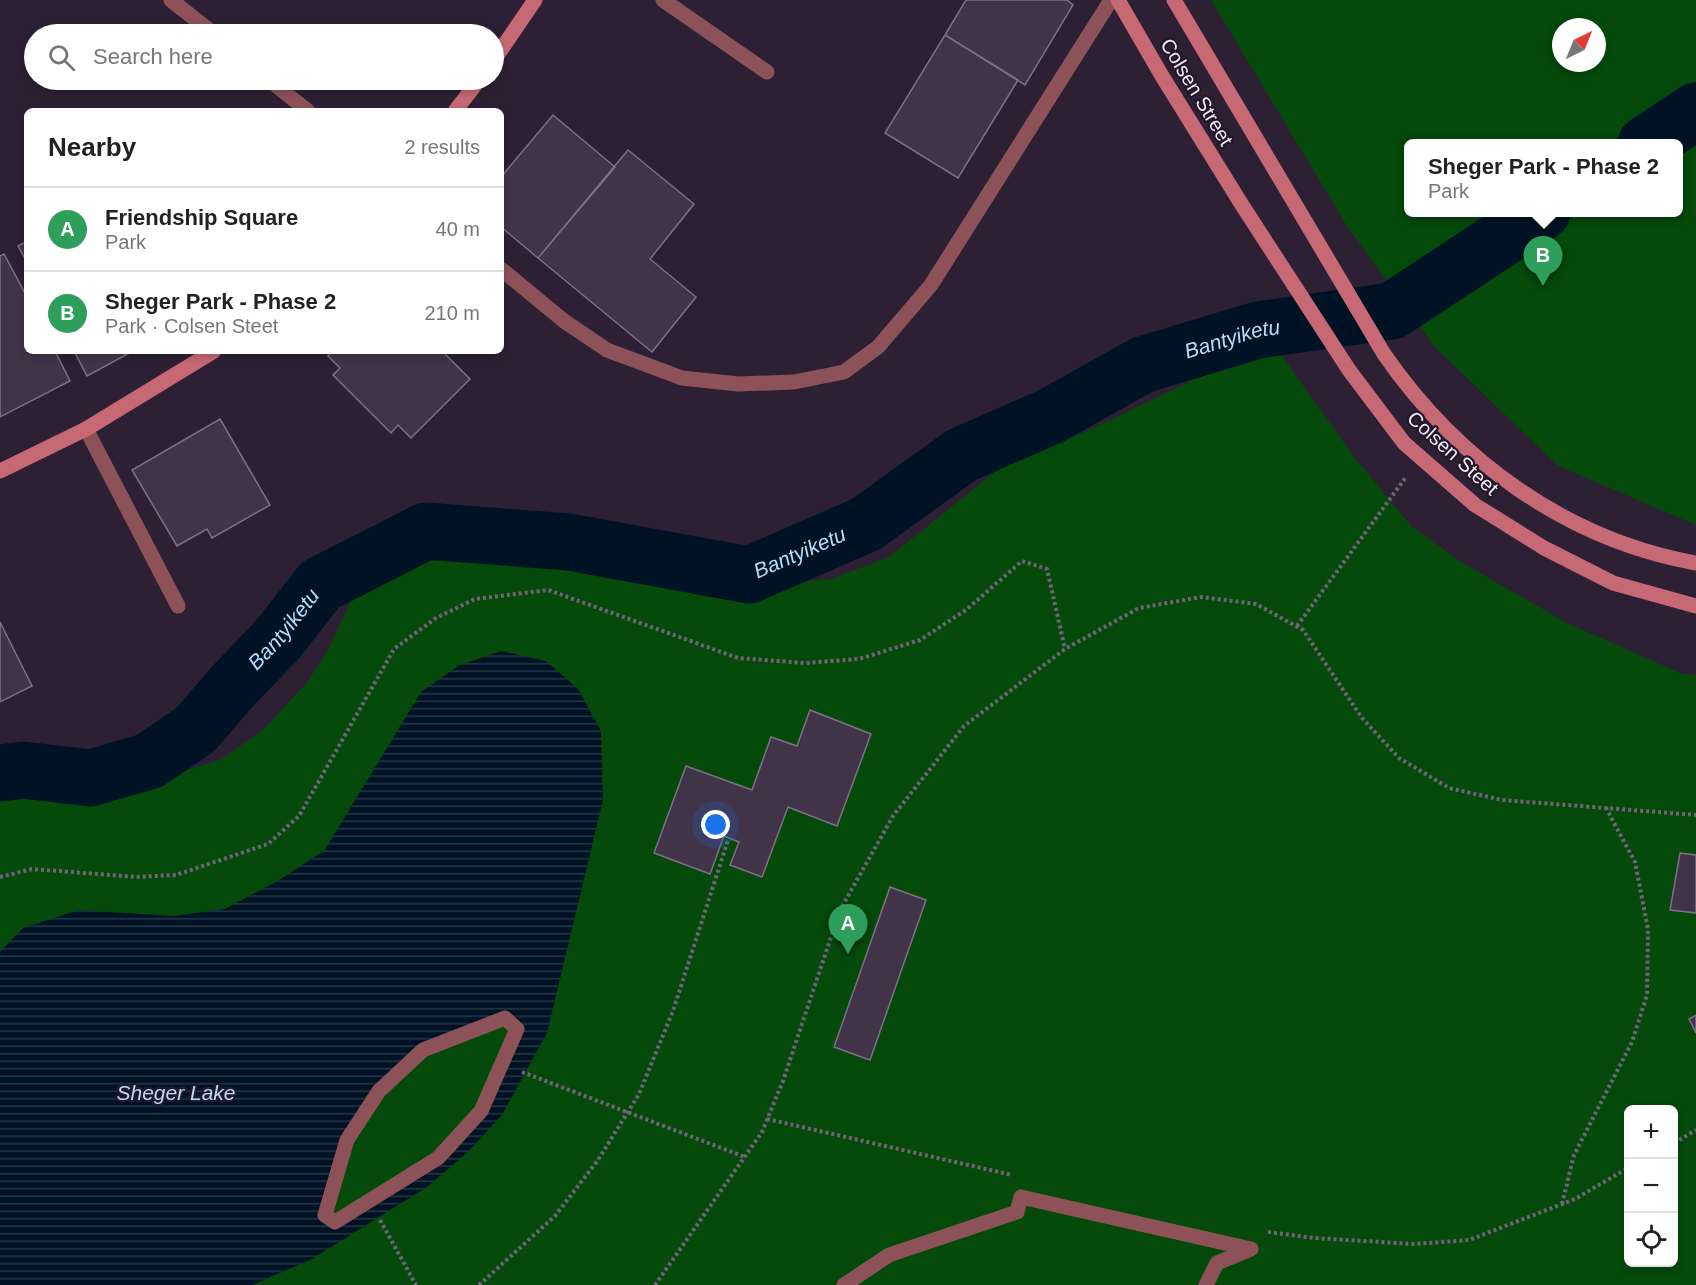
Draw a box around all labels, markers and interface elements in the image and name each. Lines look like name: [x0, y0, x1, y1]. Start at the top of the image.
north arrow: [1552, 18, 1606, 72]
search box: [24, 24, 504, 90]
street label: Colsen Street: [1156, 34, 1238, 150]
icon: search: [45, 41, 78, 74]
text: Search here: [93, 44, 213, 69]
text: Nearby: [48, 132, 136, 162]
text: 2 results: [404, 136, 480, 158]
popup: [1404, 139, 1683, 217]
text: Sheger Park - Phase 2: [1428, 154, 1659, 179]
text: Park: [1428, 180, 1469, 202]
text: Friendship Square: [105, 205, 298, 230]
text: A: [60, 218, 75, 240]
text: 40 m: [436, 218, 480, 240]
text: Park: [105, 231, 146, 253]
pin: B: [1524, 236, 1562, 286]
text: Sheger Park - Phase 2: [105, 289, 336, 314]
text: B: [60, 302, 75, 324]
text: 210 m: [424, 302, 480, 324]
text: Park · Colsen Steet: [105, 315, 278, 337]
water label: Bantyiketu: [1182, 315, 1282, 363]
street label: Colsen Steet: [1403, 407, 1503, 500]
water label: Bantyiketu: [750, 522, 849, 583]
water label: Bantyiketu: [243, 584, 324, 674]
your location: [701, 810, 730, 839]
pin: A: [828, 904, 868, 954]
water label: Sheger Lake: [116, 1081, 236, 1104]
map controls: [1624, 1105, 1678, 1267]
button: +: [1624, 1105, 1678, 1159]
button: −: [1624, 1159, 1678, 1213]
button: locate: [1624, 1213, 1678, 1267]

